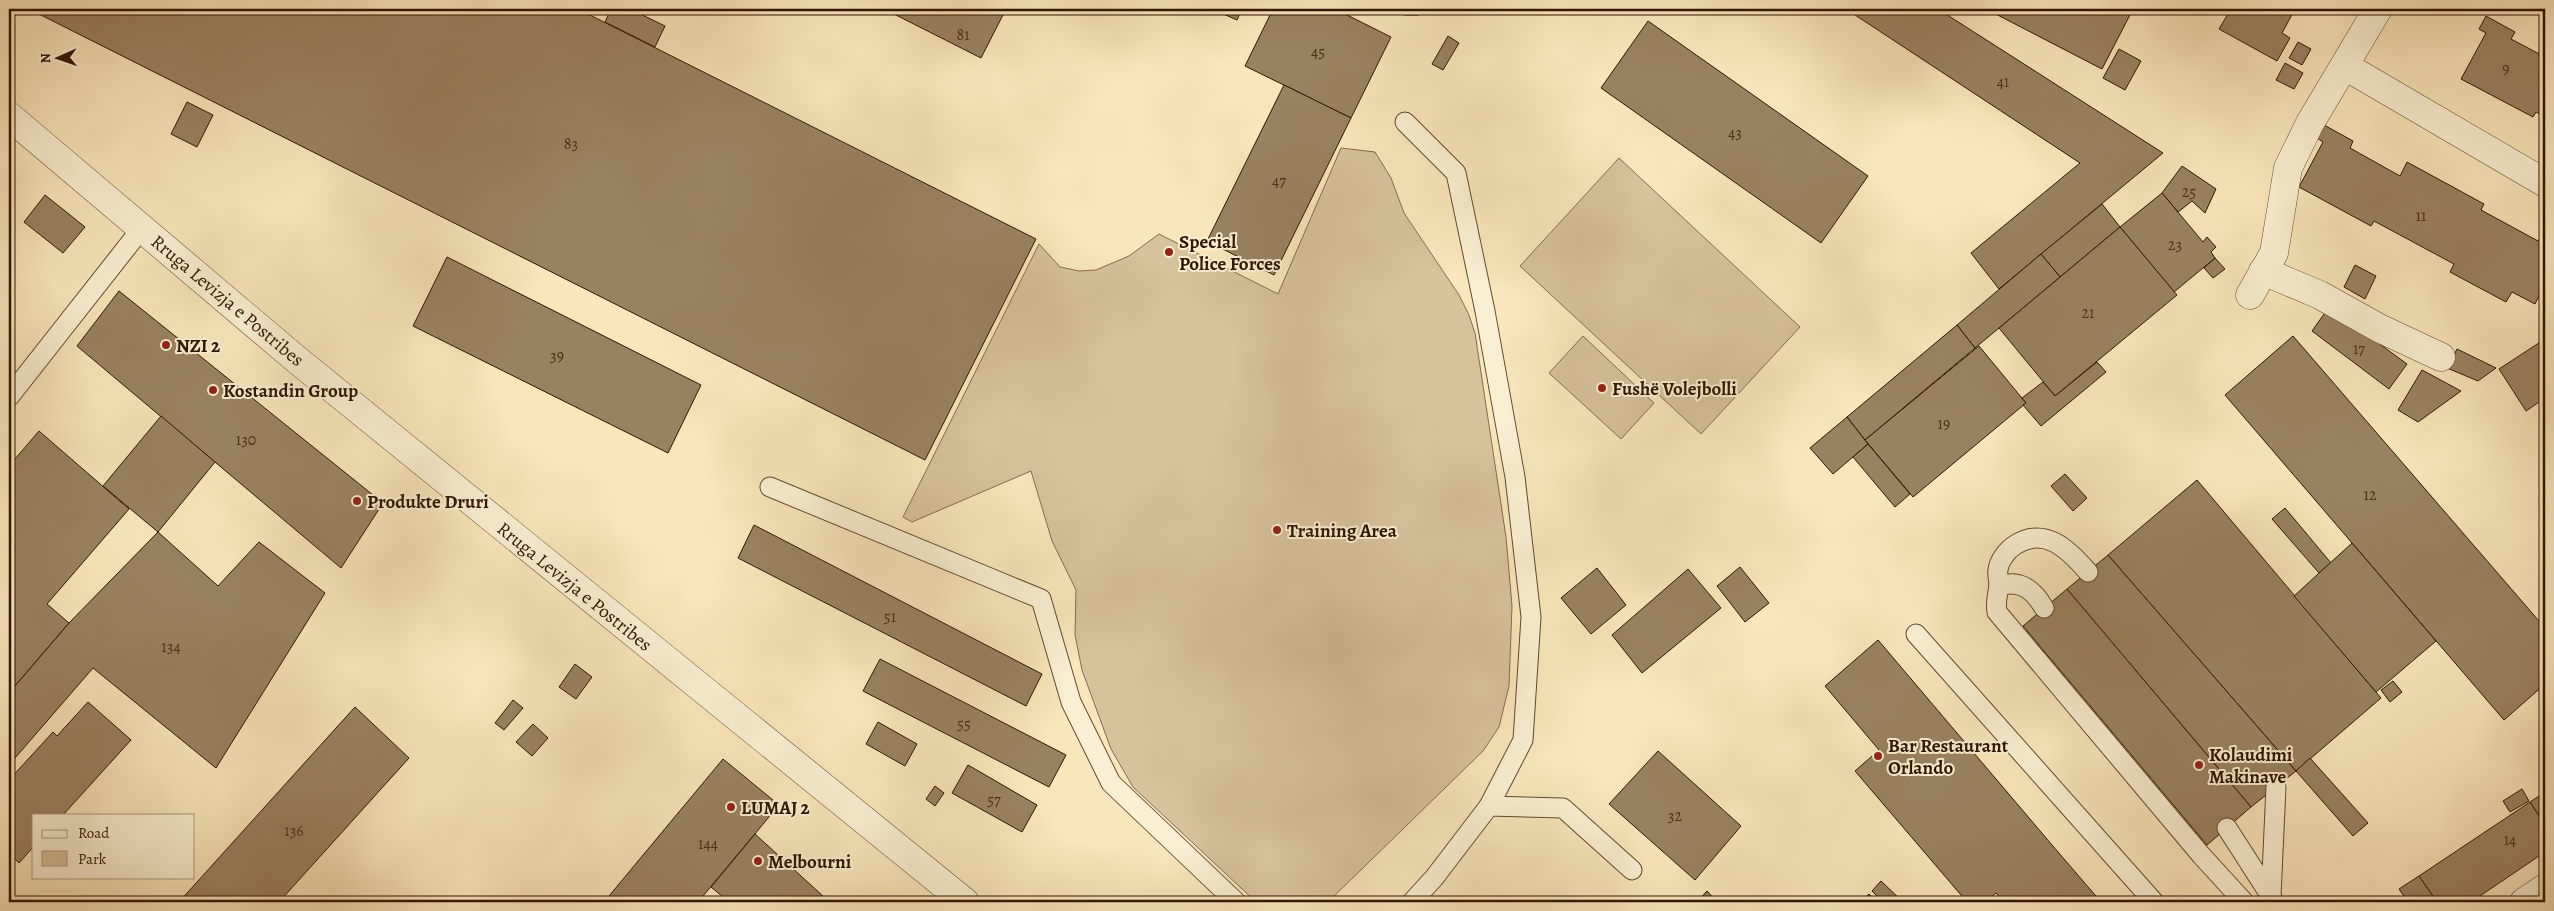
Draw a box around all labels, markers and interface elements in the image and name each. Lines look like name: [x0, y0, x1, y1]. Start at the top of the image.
house number: 81: [956, 24, 970, 46]
north arrow: [32, 32, 82, 82]
house number: 45: [1311, 41, 1325, 63]
text: N: [36, 53, 55, 64]
house number: 9: [2502, 58, 2510, 80]
house number: 41: [1997, 71, 2010, 93]
house number: 43: [1728, 122, 1742, 144]
house number: 83: [564, 133, 578, 155]
house number: 47: [1272, 170, 1286, 192]
house number: 25: [2182, 181, 2196, 203]
house number: 11: [2416, 205, 2427, 227]
street label: Rruga Levizja e Postribes: [145, 229, 309, 373]
place label: Special Police Forces: [1179, 229, 1281, 277]
house number: 23: [2168, 234, 2182, 256]
marker: Special Police Forces: [1163, 246, 1175, 258]
house number: 21: [2081, 302, 2095, 324]
place label: NZI 2: [176, 333, 220, 359]
house number: 17: [2353, 338, 2365, 360]
marker: NZI 2: [160, 339, 172, 351]
house number: 39: [550, 345, 564, 367]
place label: Fushë Volejbolli: [1612, 376, 1737, 402]
place label: Kostandin Group: [223, 378, 358, 404]
marker: Fushë Volejbolli: [1596, 382, 1608, 394]
marker: Kostandin Group: [207, 384, 219, 396]
house number: 19: [1938, 413, 1950, 435]
house number: 130: [236, 429, 256, 451]
house number: 12: [2363, 484, 2377, 506]
place label: Produkte Druri: [367, 489, 489, 515]
marker: Produkte Druri: [351, 495, 363, 507]
street label: Rruga Levizja e Postribes: [491, 516, 657, 657]
place label: Training Area: [1287, 518, 1398, 544]
marker: Training Area: [1271, 524, 1283, 536]
house number: 51: [884, 606, 897, 628]
house number: 134: [161, 636, 181, 658]
house number: 55: [957, 713, 971, 735]
place label: Bar Restaurant Orlando: [1888, 733, 2009, 781]
place label: Kolaudimi Makinave: [2209, 742, 2293, 790]
marker: Bar Restaurant Orlando: [1872, 750, 1884, 762]
marker: Kolaudimi Makinave: [2193, 759, 2205, 771]
house number: 57: [987, 789, 1001, 811]
place label: LUMAJ 2: [741, 795, 810, 821]
marker: LUMAJ 2: [725, 801, 737, 813]
house number: 32: [1668, 805, 1683, 827]
legend: [32, 814, 195, 878]
house number: 136: [284, 820, 304, 842]
text: Road: [78, 823, 110, 843]
house number: 14: [2504, 829, 2516, 851]
house number: 144: [698, 833, 718, 855]
text: Park: [78, 849, 107, 869]
place label: Melbourni: [768, 849, 852, 875]
marker: Melbourni: [752, 855, 764, 867]

